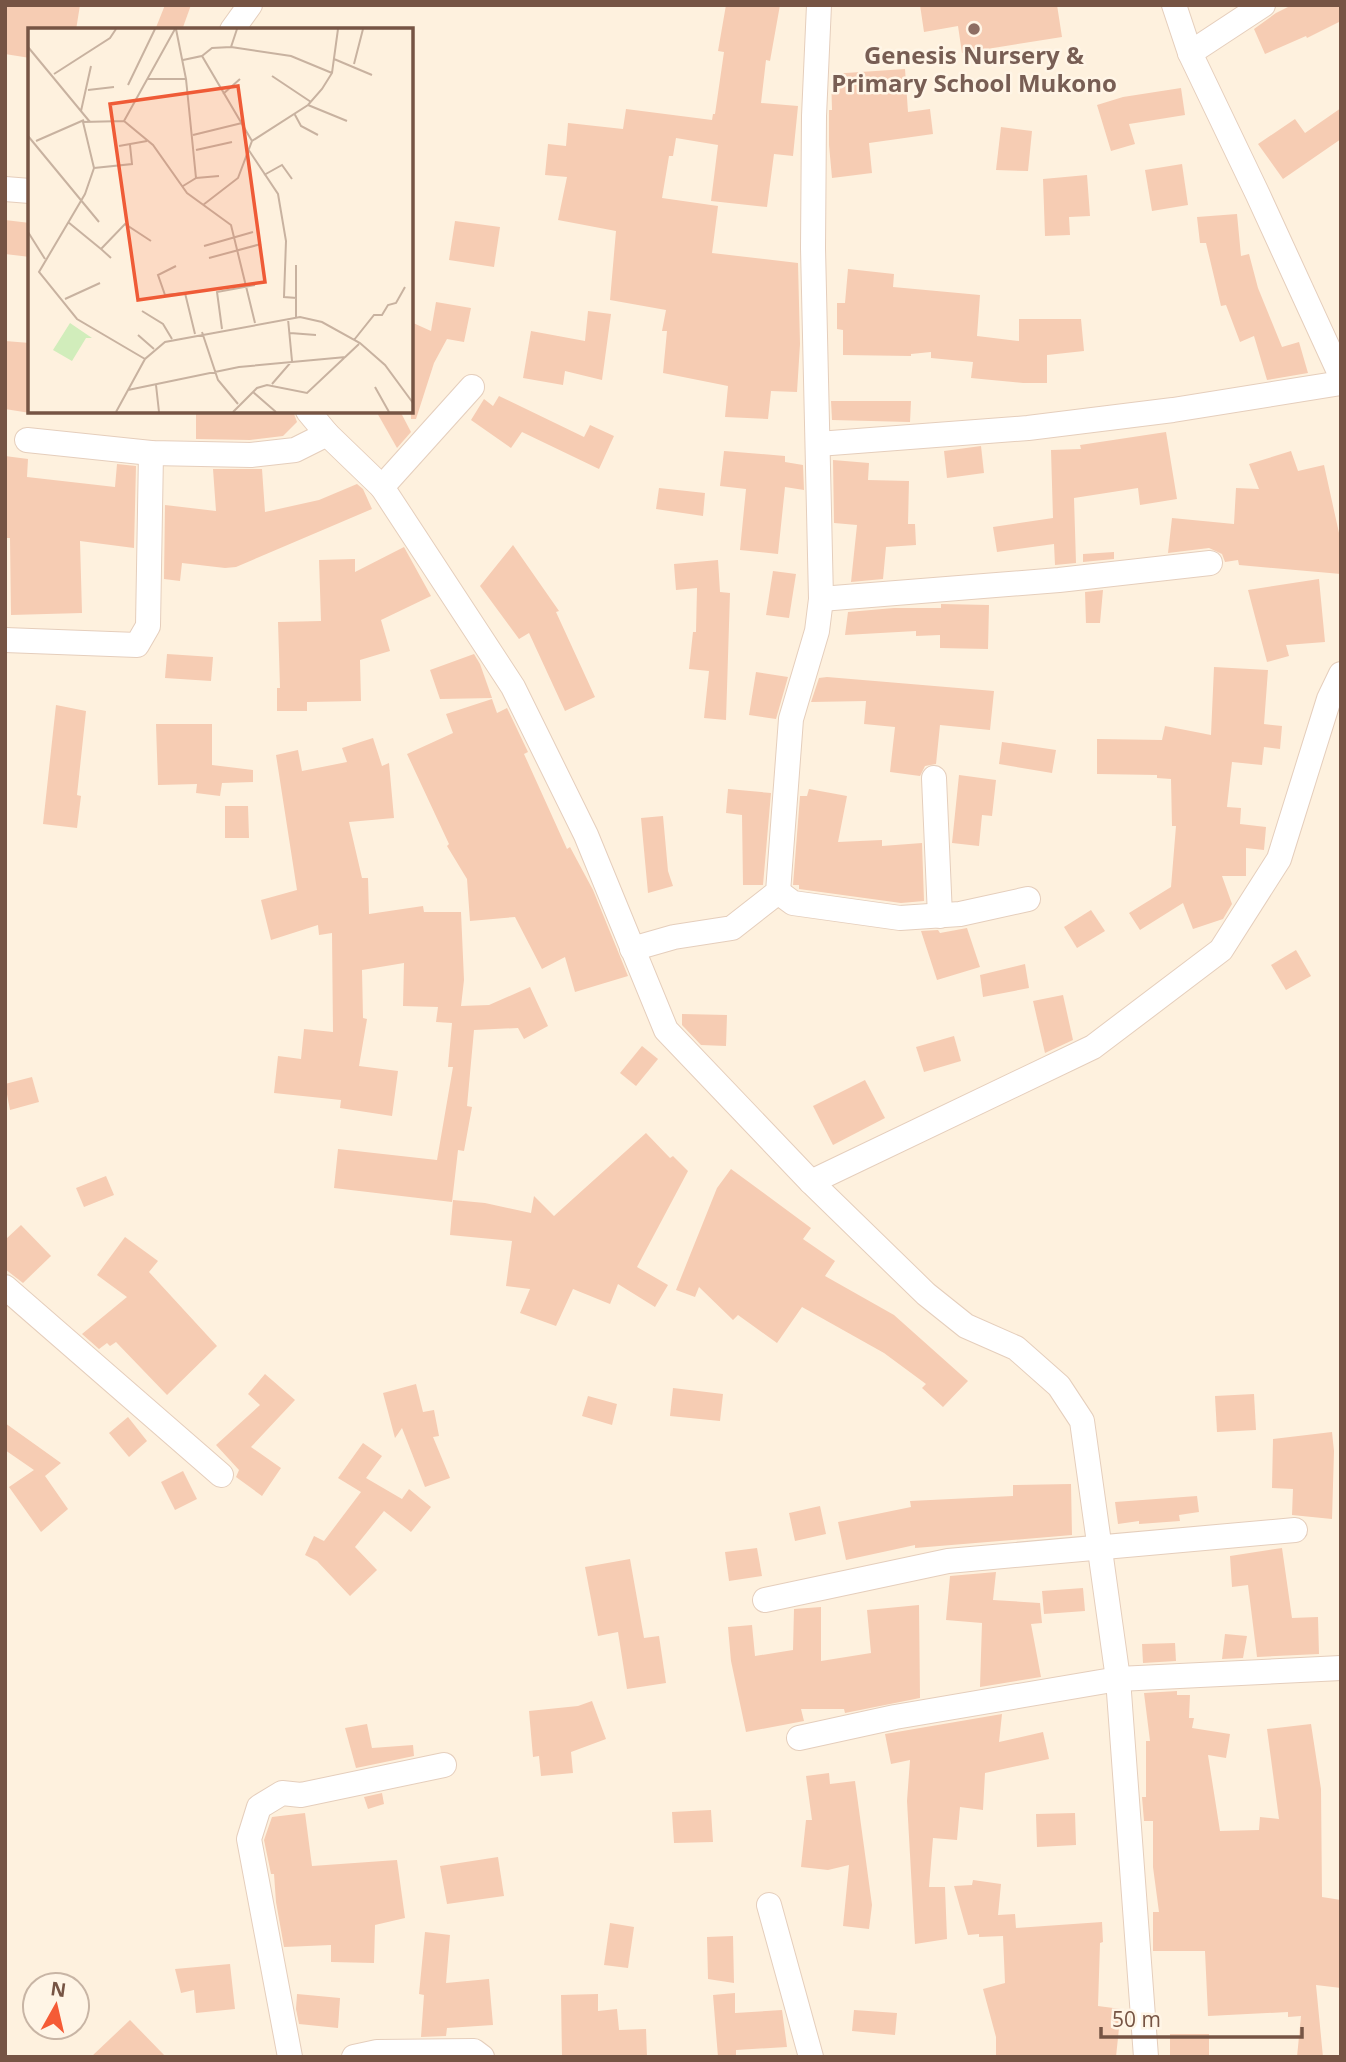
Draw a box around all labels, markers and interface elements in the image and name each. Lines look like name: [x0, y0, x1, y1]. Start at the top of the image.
marker: Genesis Nursery & Primary School Mukono: [966, 21, 982, 37]
inset map: [28, 28, 413, 413]
place label: Genesis Nursery & Primary School Mukono: [831, 38, 1117, 99]
north arrow: [21, 1971, 91, 2041]
text: N: [49, 1975, 68, 2003]
scale bar: [1101, 1996, 1302, 2040]
text: 50 m: [1112, 2005, 1161, 2033]

